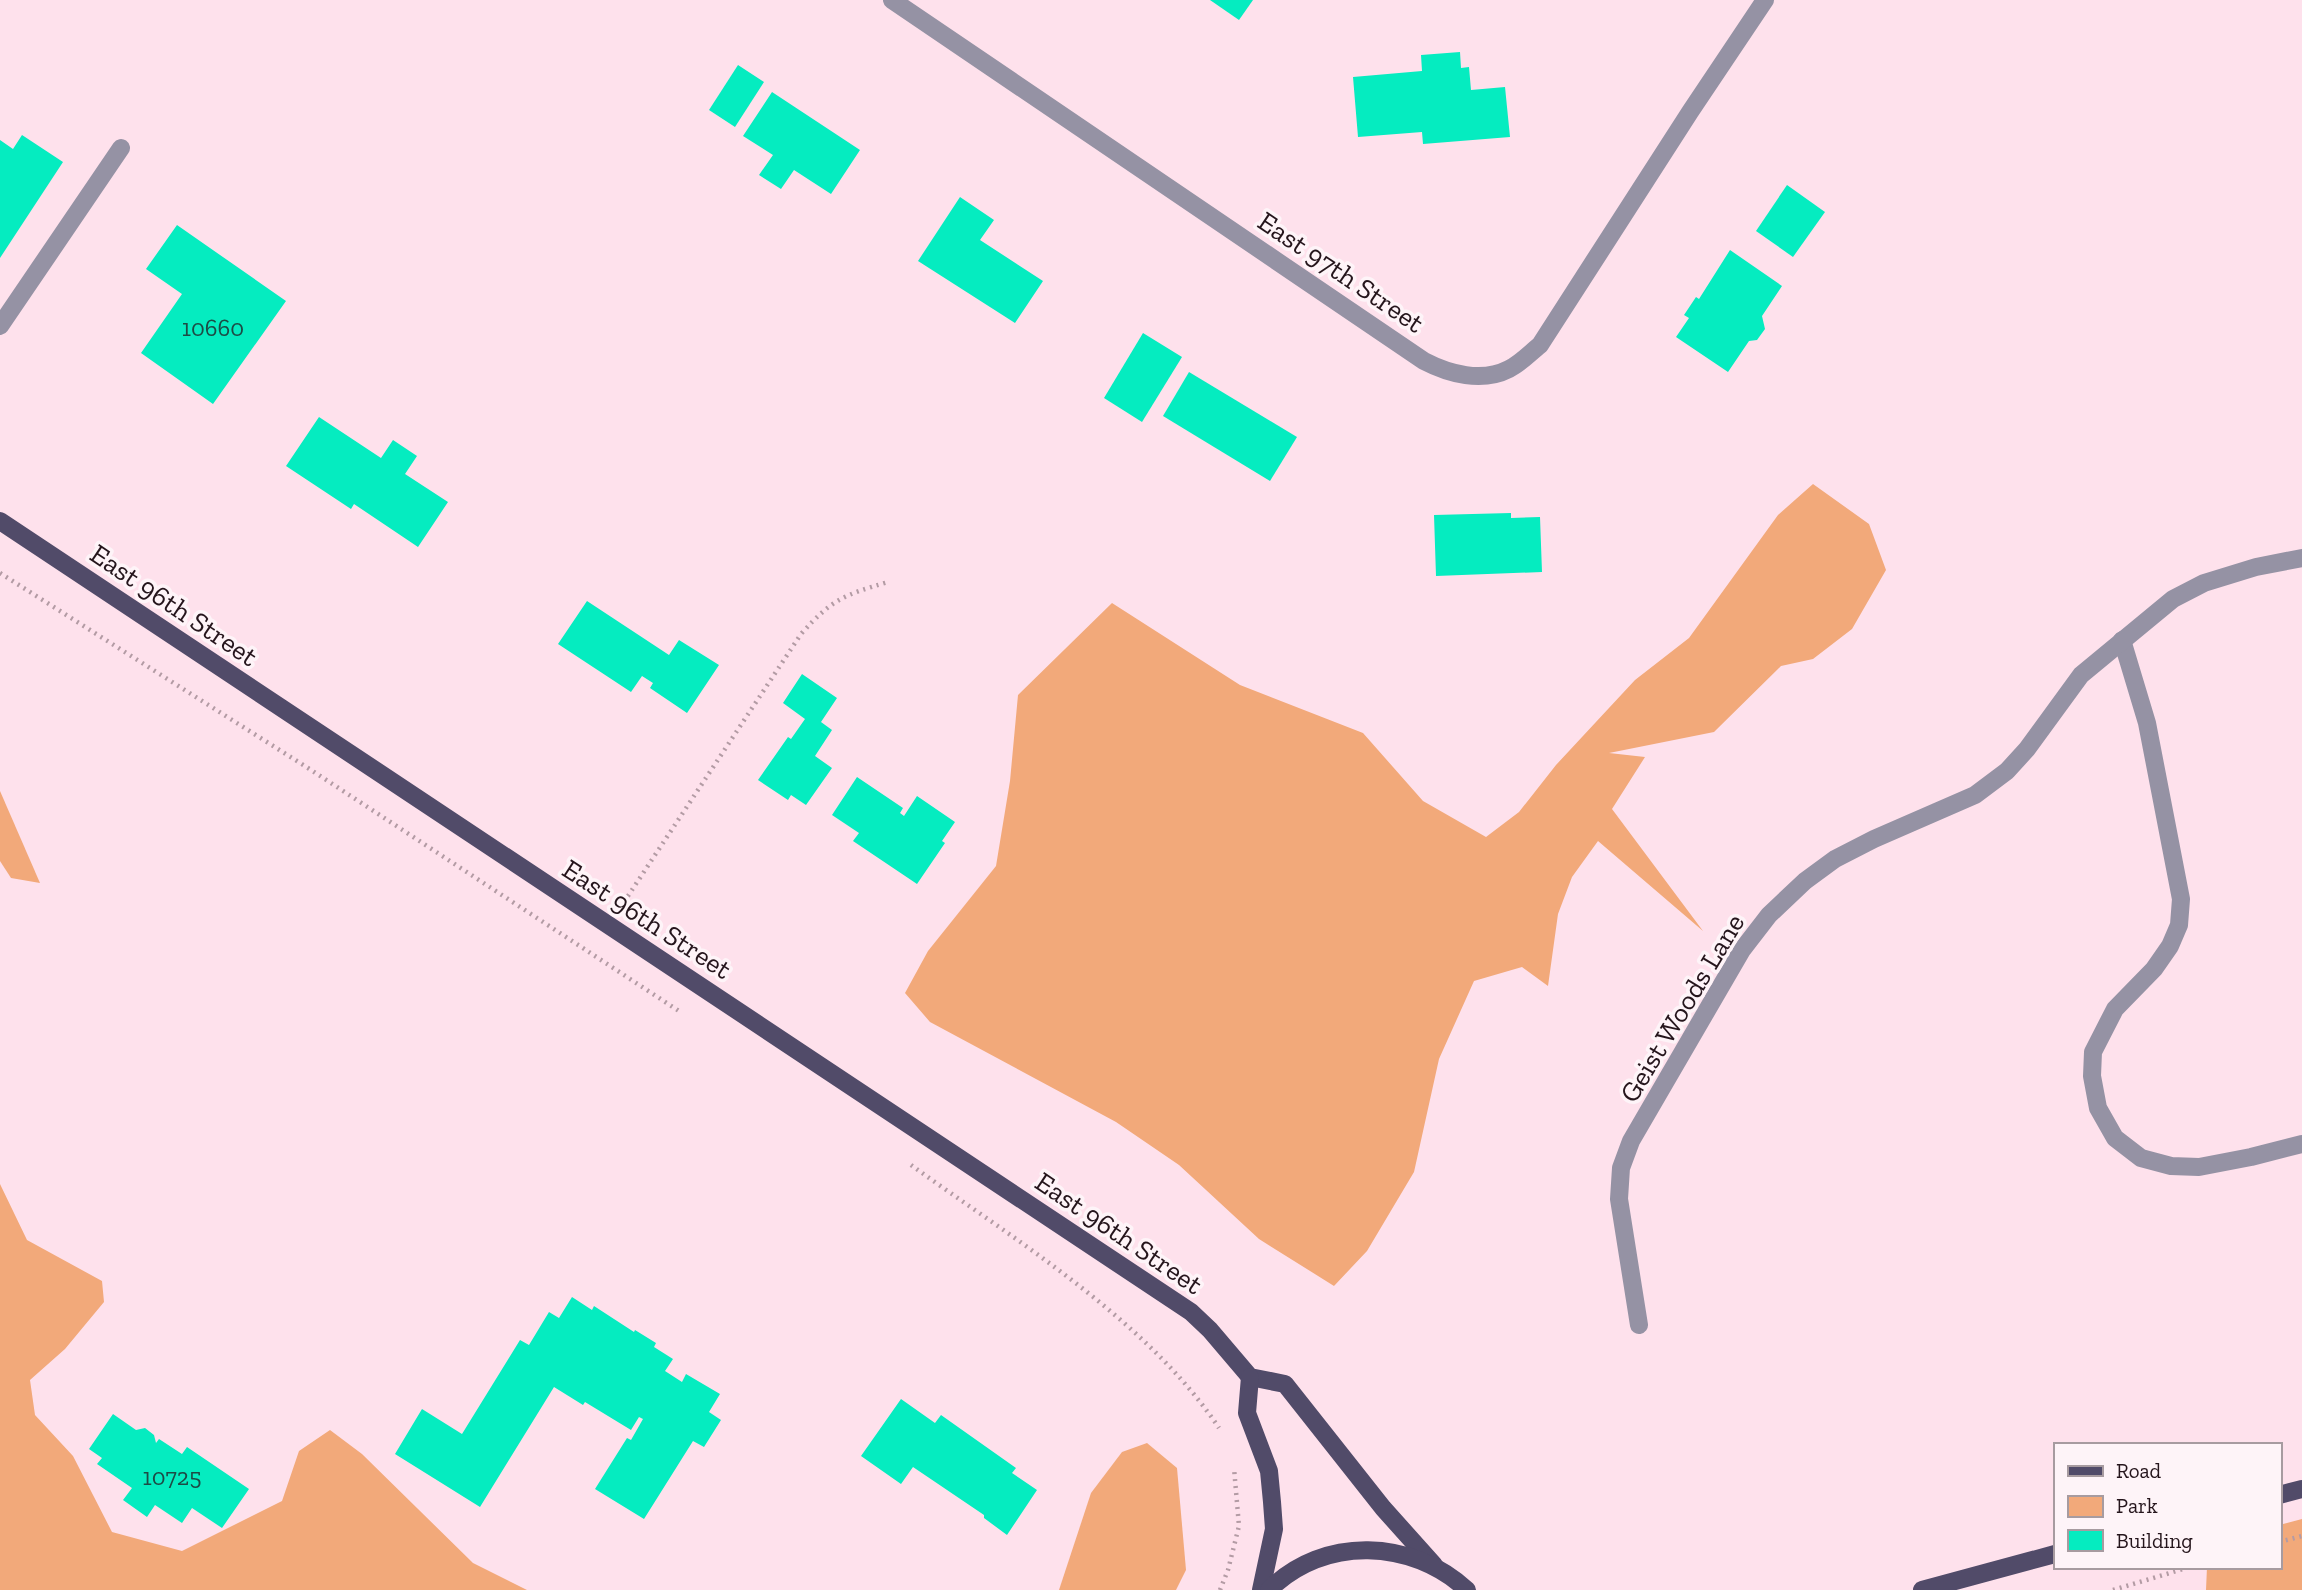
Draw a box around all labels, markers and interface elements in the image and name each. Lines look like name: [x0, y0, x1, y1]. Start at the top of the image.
street label: East 97th Street: [1252, 204, 1431, 340]
house number: 10660: [182, 313, 244, 342]
street label: East 96th Street: [84, 537, 264, 673]
street label: East 96th Street: [556, 852, 738, 986]
street label: Geist Woods Lane: [1613, 908, 1751, 1108]
street label: East 96th Street: [1029, 1165, 1209, 1301]
legend: [2054, 1443, 2281, 1569]
text: Road: [2116, 1458, 2162, 1483]
house number: 10725: [142, 1462, 202, 1491]
text: Park: [2116, 1493, 2158, 1518]
text: Building: [2116, 1528, 2193, 1553]

